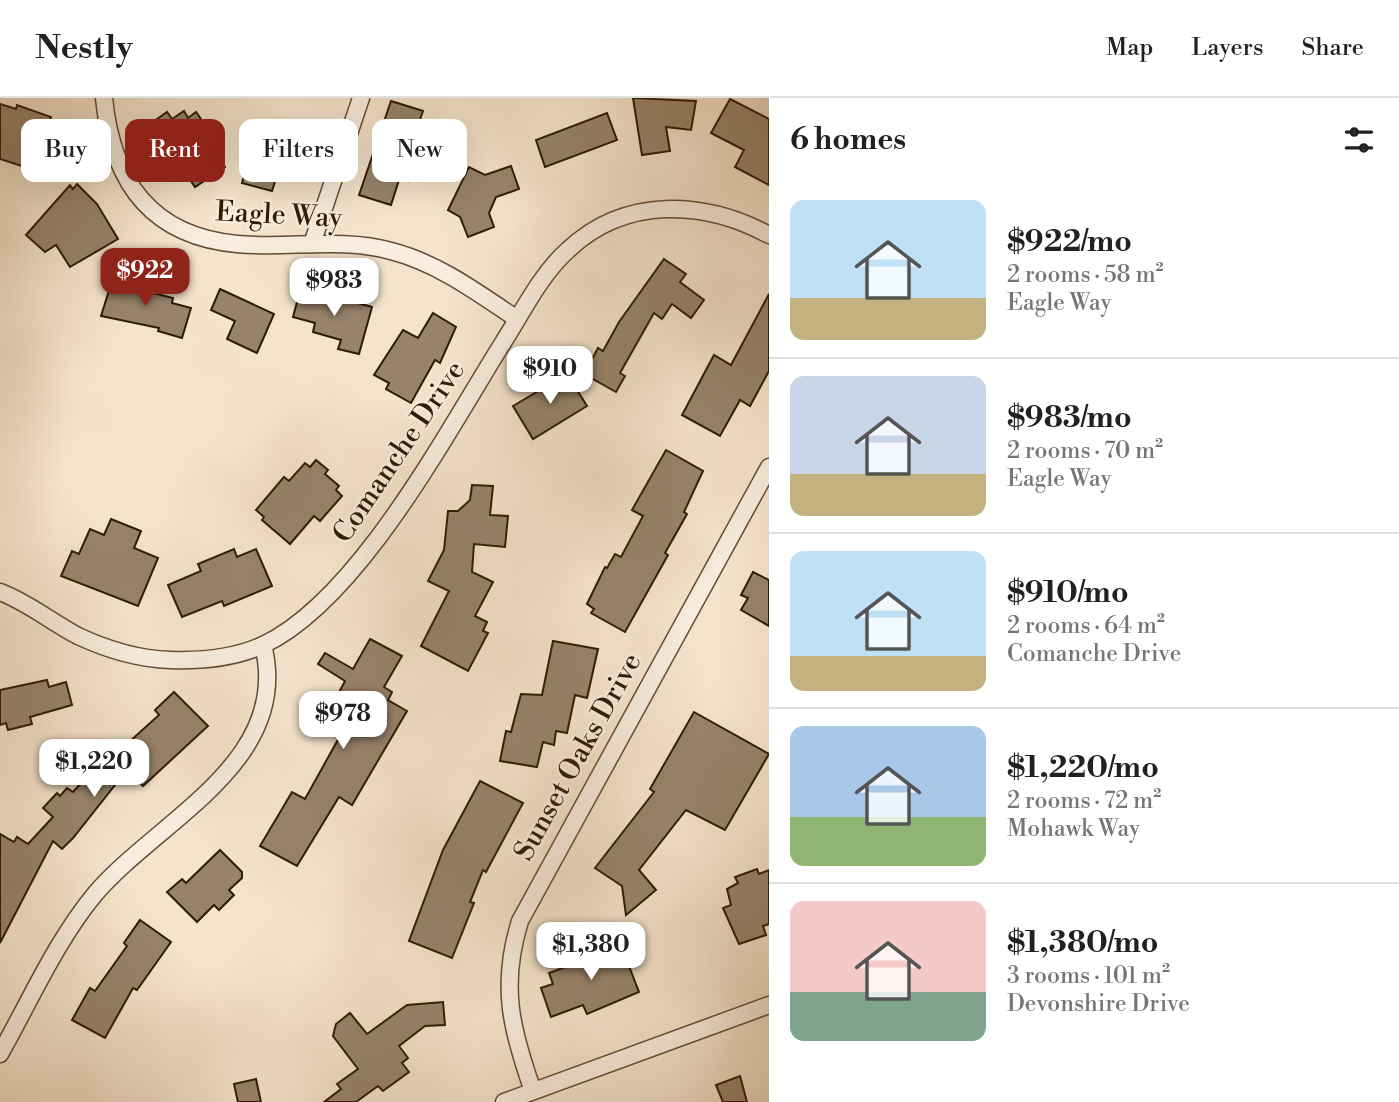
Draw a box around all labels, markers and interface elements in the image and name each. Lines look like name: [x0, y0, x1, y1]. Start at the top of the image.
text: Nestly: [35, 28, 133, 69]
text: Map: [1106, 33, 1153, 63]
text: Layers: [1191, 33, 1263, 63]
text: Share: [1301, 33, 1364, 63]
chip: Buy: [21, 119, 111, 182]
chip: Rent: [125, 119, 225, 182]
chip: Filters: [239, 119, 358, 182]
chip: New: [372, 119, 467, 182]
text: 6 homes: [790, 121, 906, 159]
icon: filters: [1340, 121, 1378, 159]
street label: Eagle Way: [214, 194, 344, 236]
text: $922/mo: [1007, 223, 1132, 261]
icon: home: [846, 228, 930, 312]
pin: $922: [104, 248, 186, 308]
text: $922: [117, 257, 173, 285]
pin: $983: [293, 258, 375, 318]
text: 2 rooms · 58 m²: [1007, 261, 1164, 289]
text: $983: [306, 267, 362, 295]
text: Eagle Way: [1007, 289, 1112, 317]
pin: $910: [509, 346, 591, 406]
street label: Comanche Drive: [325, 354, 473, 550]
text: $910: [523, 355, 577, 383]
text: $983/mo: [1007, 399, 1132, 437]
icon: home: [846, 404, 930, 488]
text: 2 rooms · 70 m²: [1007, 437, 1163, 465]
text: Eagle Way: [1007, 465, 1112, 493]
text: $910/mo: [1007, 574, 1129, 612]
icon: home: [846, 579, 930, 663]
text: 2 rooms · 64 m²: [1007, 612, 1165, 640]
text: Comanche Drive: [1007, 640, 1181, 668]
street label: Sunset Oaks Drive: [506, 647, 650, 867]
pin: $978: [302, 692, 384, 751]
text: $978: [315, 700, 371, 728]
pin: $1,220: [37, 740, 151, 799]
text: $1,220: [55, 748, 133, 776]
text: $1,220/mo: [1007, 749, 1159, 787]
icon: home: [846, 754, 930, 838]
text: 2 rooms · 72 m²: [1007, 787, 1161, 815]
text: Mohawk Way: [1007, 815, 1140, 843]
pin: $1,380: [534, 922, 648, 982]
text: $1,380/mo: [1007, 924, 1158, 962]
icon: home: [846, 929, 930, 1013]
text: $1,380: [552, 931, 630, 959]
text: 3 rooms · 101 m²: [1007, 962, 1170, 990]
text: Devonshire Drive: [1007, 990, 1190, 1018]

